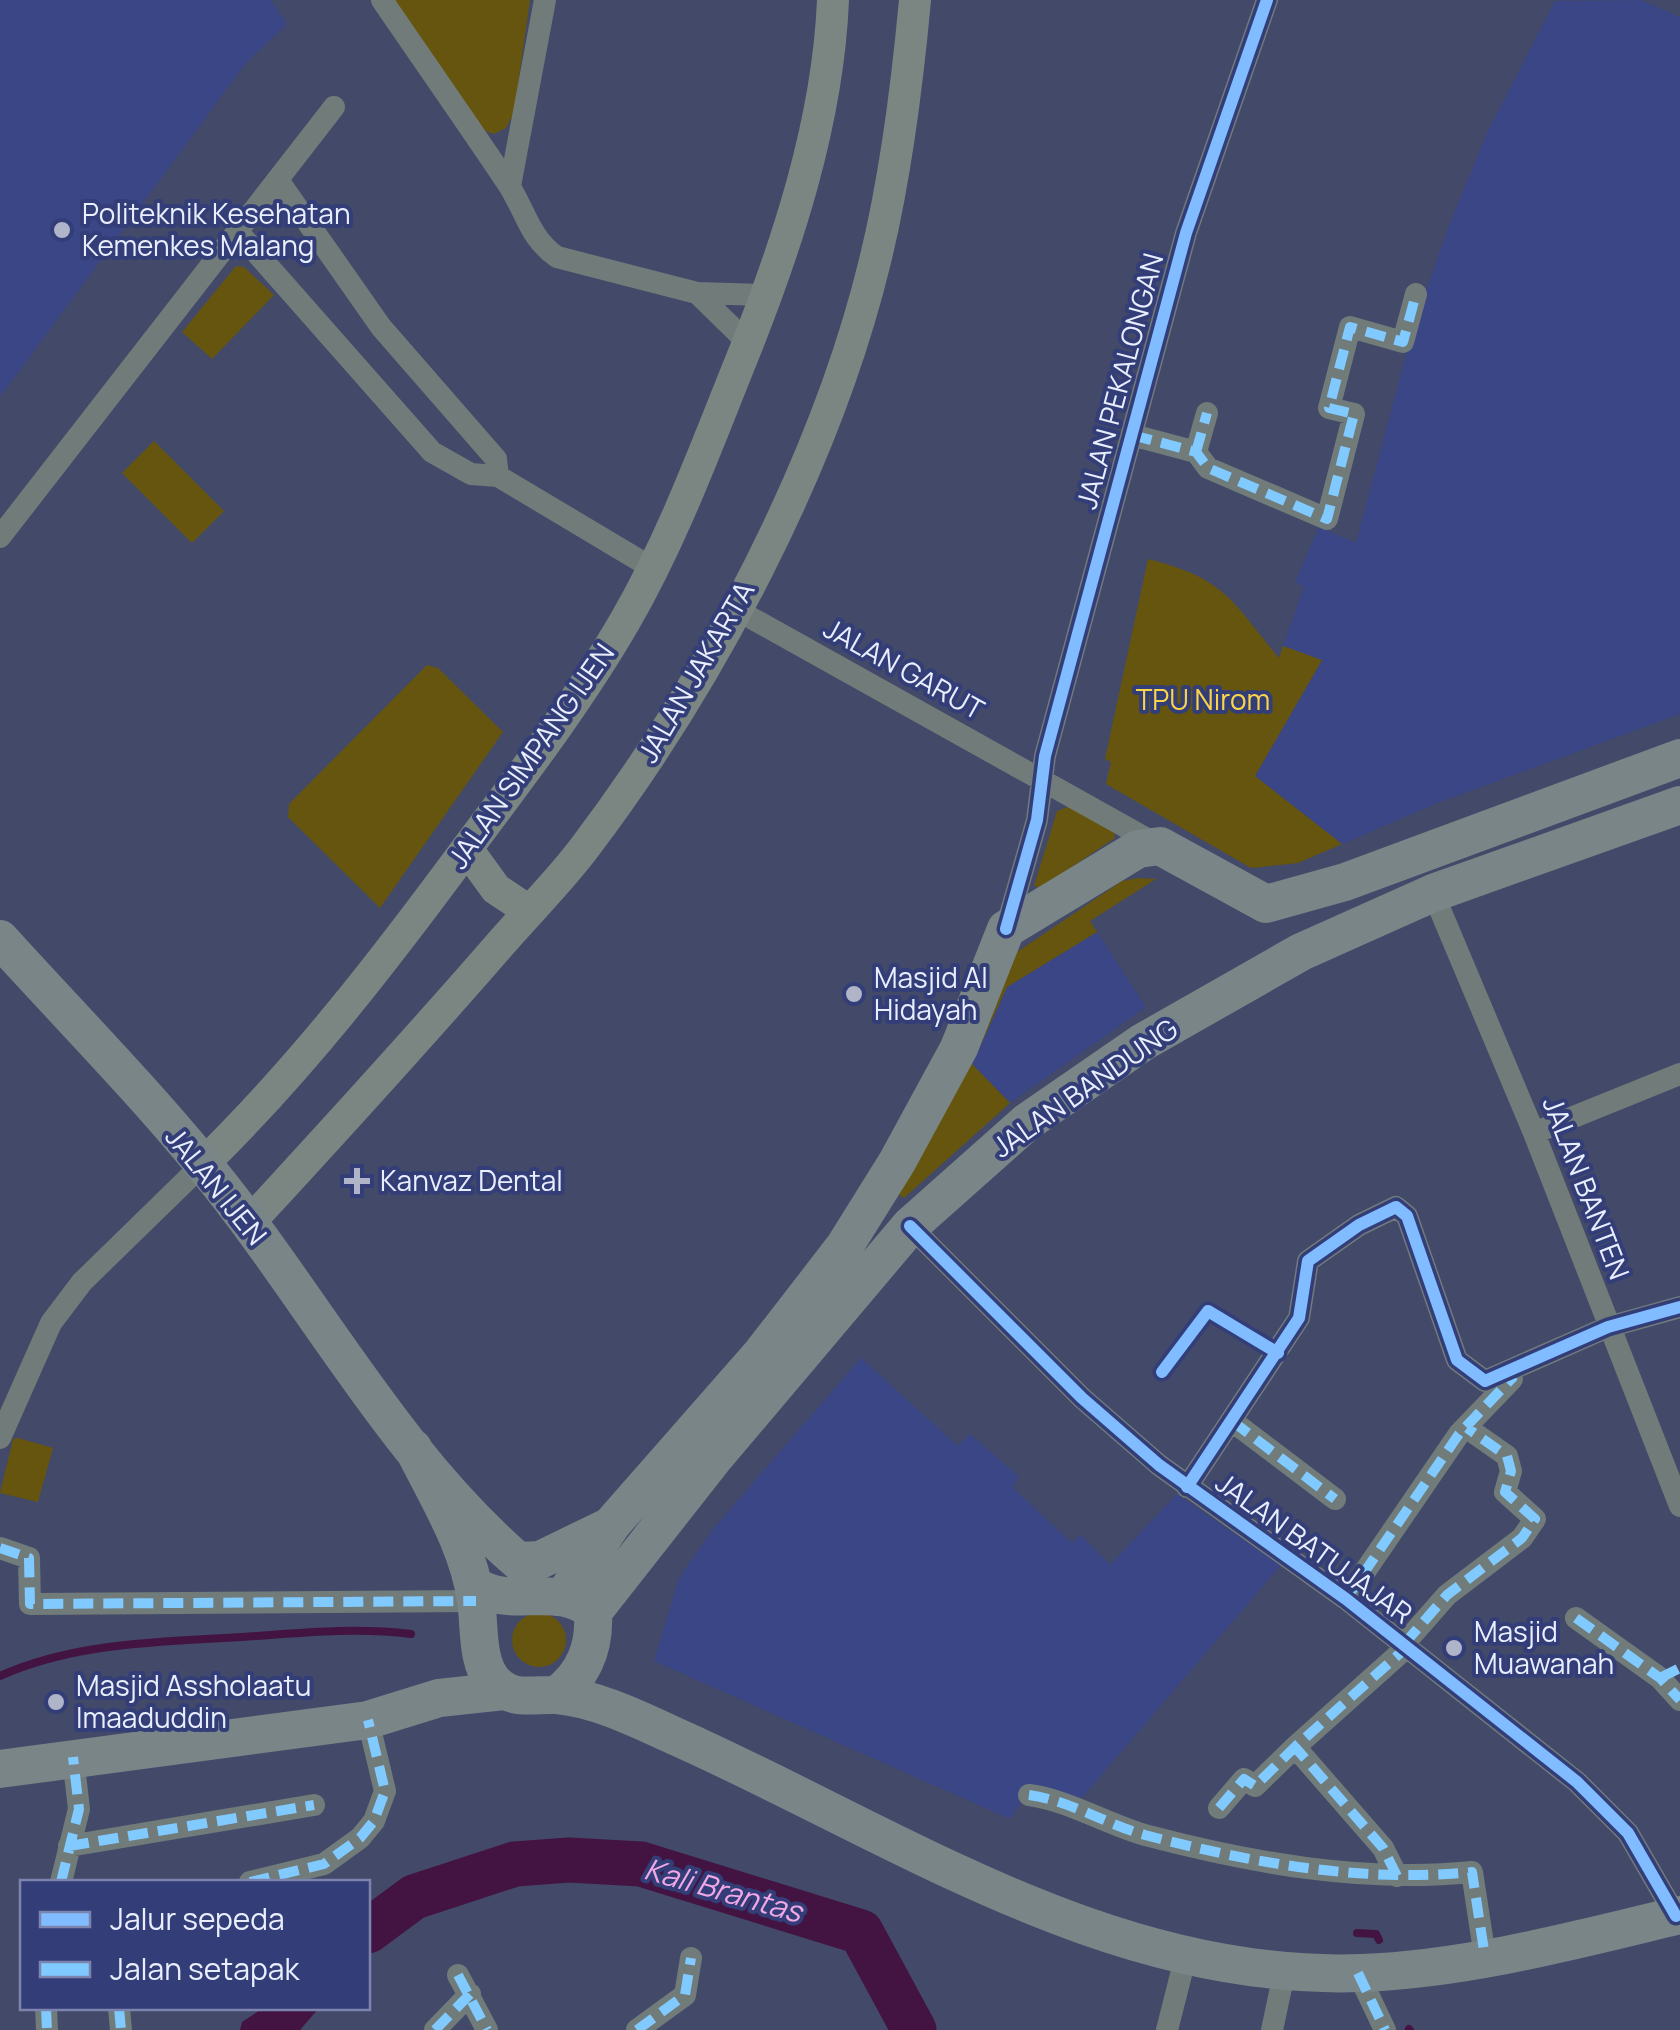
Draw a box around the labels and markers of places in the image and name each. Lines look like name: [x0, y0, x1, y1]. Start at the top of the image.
place label: Politeknik Kesehatan Kemenkes Malang: [82, 194, 351, 264]
marker: Politeknik Kesehatan Kemenkes Malang: [51, 219, 73, 241]
place label: Masjid Al Hidayah: [874, 958, 988, 1028]
marker: Masjid Al Hidayah: [843, 983, 865, 1005]
place label: Kanvaz Dental: [380, 1161, 563, 1199]
marker: Kanvaz Dental: [344, 1168, 370, 1194]
place label: Masjid Muawanah: [1474, 1612, 1614, 1682]
marker: Masjid Muawanah: [1443, 1637, 1465, 1659]
place label: Masjid Assholaatu Imaaduddin: [76, 1666, 311, 1736]
marker: Masjid Assholaatu Imaaduddin: [45, 1691, 67, 1713]

